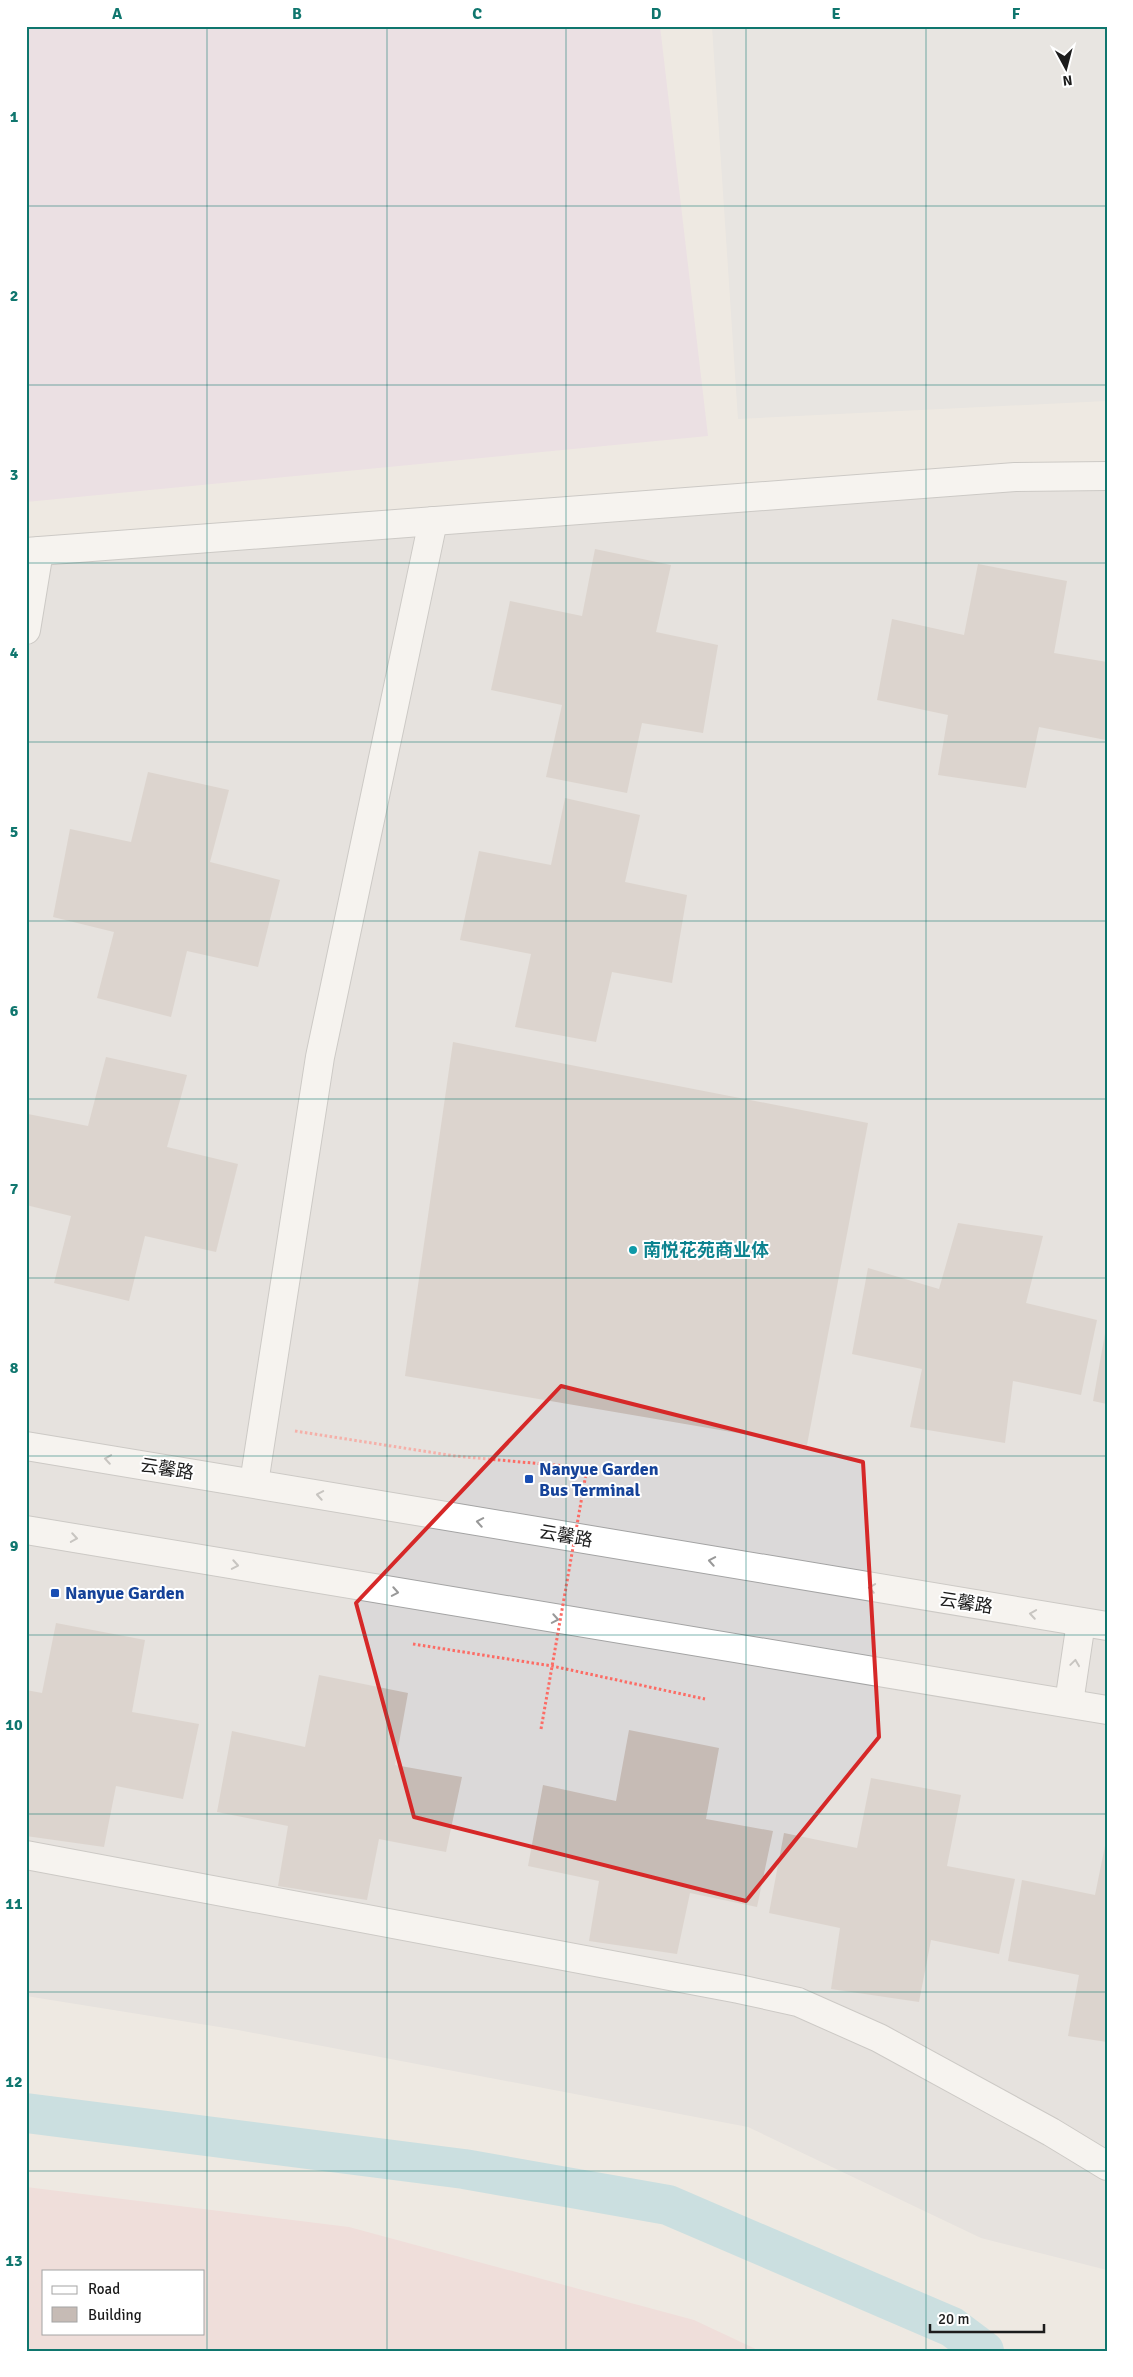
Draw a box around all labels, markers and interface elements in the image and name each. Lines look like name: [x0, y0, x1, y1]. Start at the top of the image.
text: A: [112, 4, 123, 24]
text: B: [292, 4, 302, 24]
text: C: [472, 4, 482, 24]
text: D: [651, 4, 662, 24]
text: E: [831, 4, 841, 24]
text: F: [1012, 4, 1021, 24]
north arrow: [1040, 42, 1090, 92]
text: N: [1062, 71, 1073, 89]
text: 1: [10, 107, 19, 127]
text: 2: [10, 286, 18, 306]
text: 3: [10, 465, 18, 485]
text: 4: [10, 643, 19, 663]
text: 5: [10, 822, 18, 842]
text: 6: [10, 1001, 19, 1021]
text: 7: [10, 1179, 19, 1199]
place label: 南悦花苑商业体: [643, 1239, 769, 1261]
marker: 南悦花苑商业体: [627, 1244, 639, 1256]
text: 8: [10, 1358, 19, 1378]
street label: 云馨路: [139, 1454, 195, 1484]
one-way arrow: [104, 1455, 112, 1465]
place label: Nanyue Garden Bus Terminal: [539, 1458, 659, 1501]
marker: Nanyue Garden Bus Terminal: [523, 1473, 535, 1485]
one-way arrow: [316, 1490, 324, 1500]
one-way arrow: [476, 1517, 485, 1527]
street label: 云馨路: [538, 1520, 594, 1552]
one-way arrow: [70, 1532, 79, 1542]
text: 9: [10, 1536, 19, 1556]
one-way arrow: [708, 1556, 716, 1567]
one-way arrow: [230, 1559, 239, 1569]
place label: Nanyue Garden: [65, 1582, 185, 1604]
one-way arrow: [868, 1583, 877, 1593]
one-way arrow: [390, 1586, 399, 1596]
marker: Nanyue Garden: [49, 1587, 61, 1599]
street label: 云馨路: [938, 1588, 994, 1618]
one-way arrow: [1028, 1610, 1037, 1620]
one-way arrow: [551, 1613, 559, 1623]
one-way arrow: [1069, 1658, 1080, 1666]
text: 10: [5, 1715, 23, 1735]
text: 11: [5, 1894, 23, 1914]
text: 12: [5, 2072, 23, 2092]
text: 13: [5, 2251, 23, 2271]
legend: [42, 2270, 205, 2334]
text: Road: [88, 2280, 120, 2298]
scale bar: [930, 2302, 1044, 2334]
text: Building: [88, 2306, 142, 2324]
text: 20 m: [938, 2310, 969, 2328]

